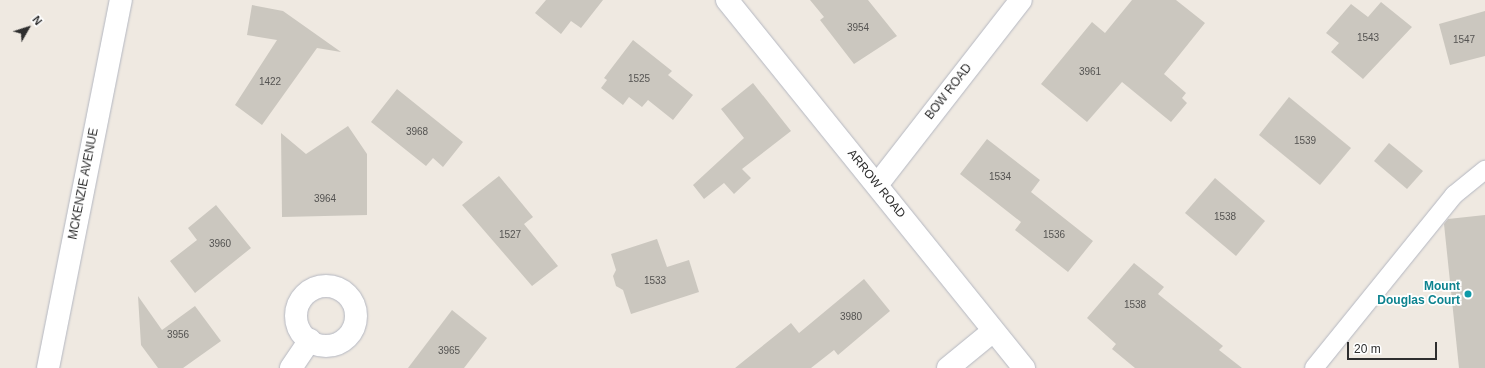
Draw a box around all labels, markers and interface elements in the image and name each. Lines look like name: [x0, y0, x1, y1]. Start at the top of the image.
north arrow: [8, 8, 48, 48]
text: N: [30, 14, 44, 27]
house number: 3954: [847, 22, 869, 34]
house number: 1543: [1357, 32, 1379, 44]
house number: 1547: [1453, 34, 1475, 46]
street label: BOW ROAD: [923, 61, 975, 123]
house number: 3961: [1079, 66, 1101, 78]
house number: 1525: [628, 73, 650, 85]
house number: 1422: [259, 76, 281, 88]
house number: 3968: [406, 126, 428, 138]
street label: MCKENZIE AVENUE: [66, 127, 102, 241]
house number: 1539: [1294, 135, 1316, 147]
street label: ARROW ROAD: [844, 147, 908, 221]
house number: 1534: [989, 171, 1011, 183]
house number: 3964: [314, 193, 336, 205]
house number: 1538: [1214, 211, 1236, 223]
house number: 1527: [499, 229, 521, 241]
house number: 1536: [1043, 229, 1065, 241]
house number: 3960: [209, 238, 231, 250]
house number: 1533: [644, 275, 666, 287]
place label: Mount Douglas Court: [1377, 280, 1460, 308]
marker: Mount Douglas Court: [1463, 289, 1473, 299]
house number: 1538: [1124, 299, 1146, 311]
house number: 3980: [840, 311, 862, 323]
house number: 3956: [167, 329, 189, 341]
scale bar: [1349, 334, 1439, 360]
text: 20 m: [1354, 342, 1381, 356]
house number: 3965: [438, 345, 460, 357]

